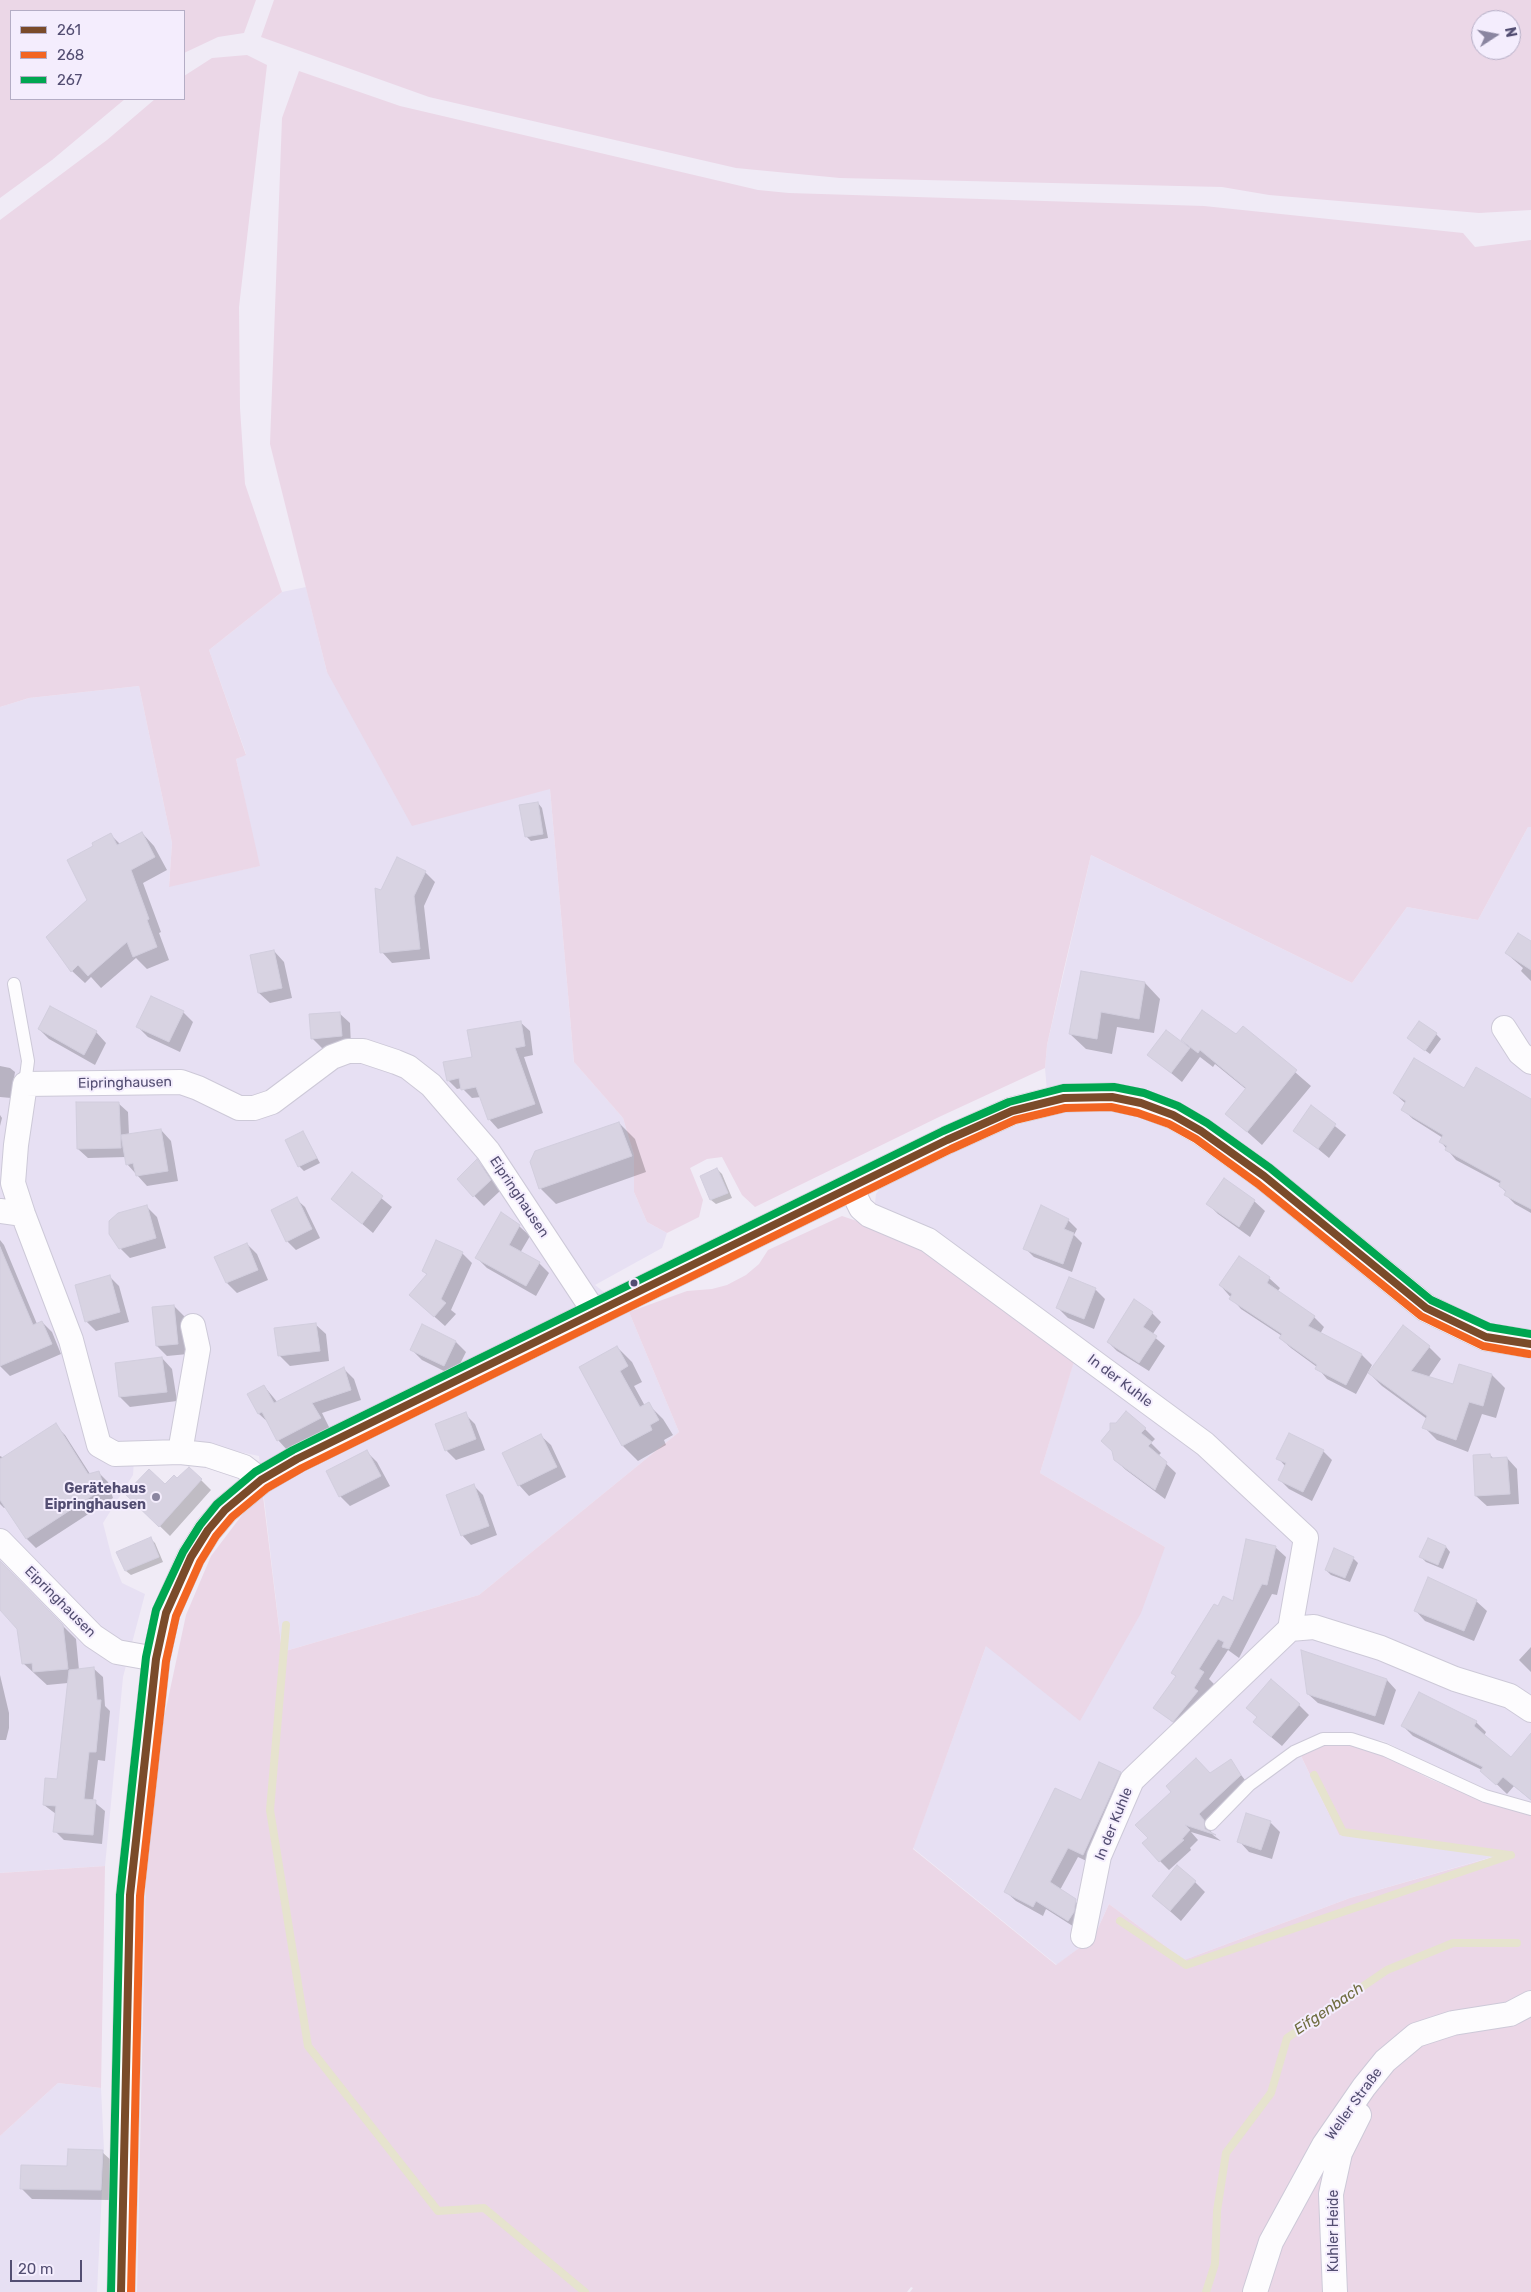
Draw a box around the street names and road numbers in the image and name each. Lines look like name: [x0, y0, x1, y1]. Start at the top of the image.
street label: Eipringhausen: [78, 1074, 172, 1092]
street label: Eipringhausen: [486, 1153, 552, 1241]
street label: In der Kuhle: [1084, 1351, 1156, 1411]
street label: Eipringhausen: [21, 1563, 99, 1641]
street label: In der Kuhle: [1092, 1785, 1136, 1863]
street label: Weller Straße: [1322, 2065, 1386, 2143]
street label: Kuhler Heide: [1326, 2190, 1342, 2272]

